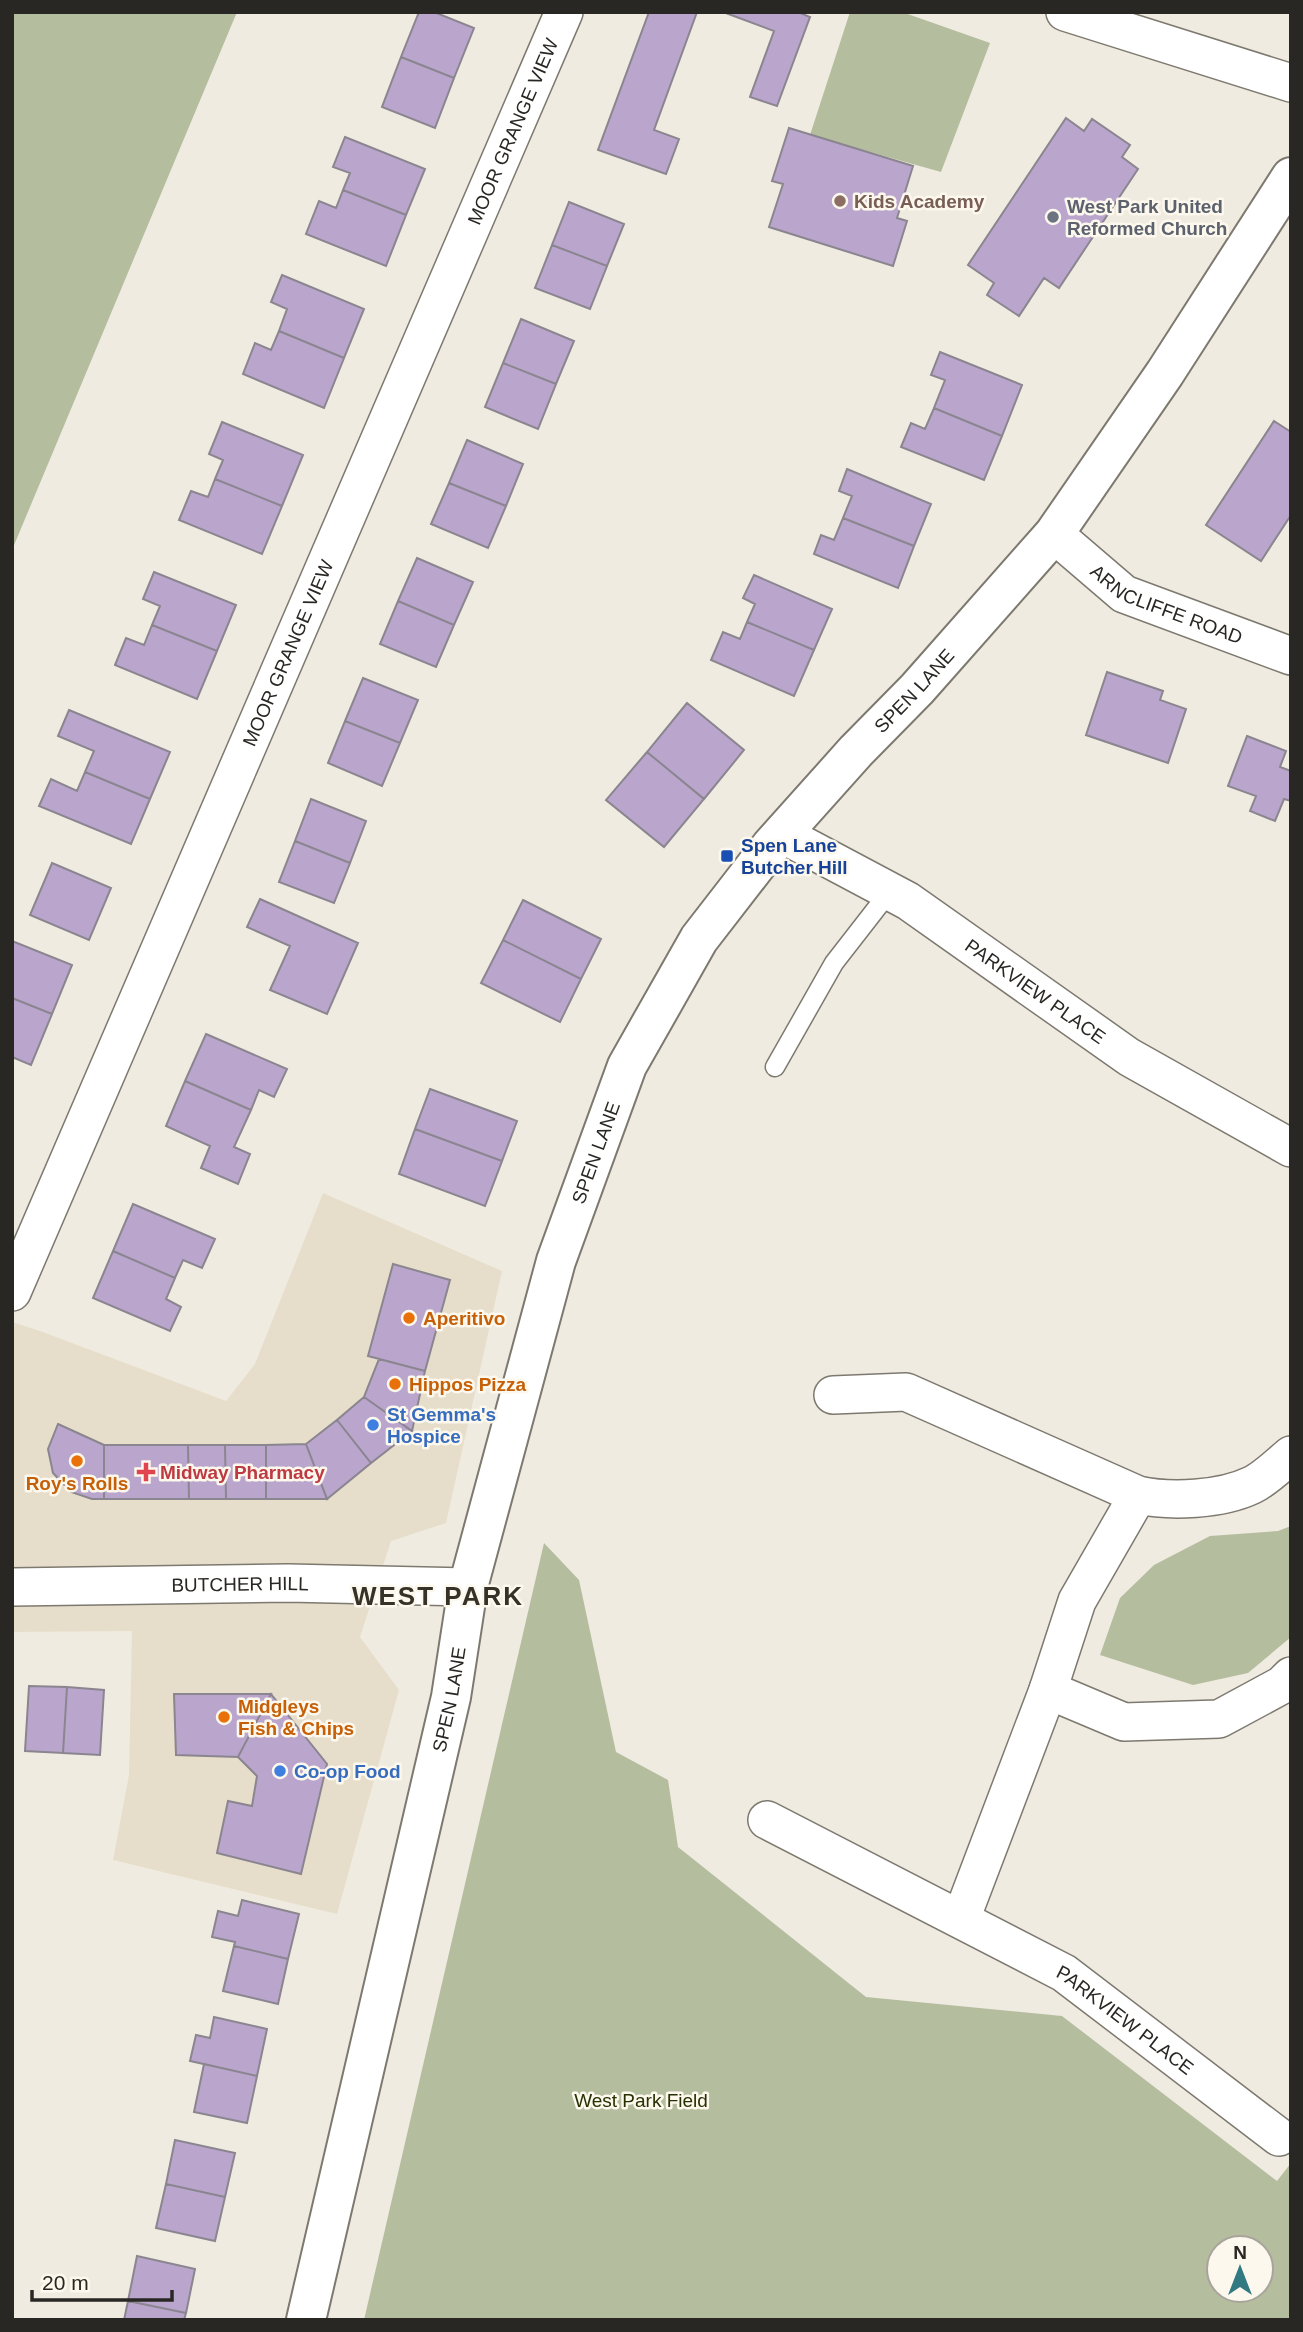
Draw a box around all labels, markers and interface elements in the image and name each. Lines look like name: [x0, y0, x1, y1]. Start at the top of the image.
street label: MOOR GRANGE VIEW: [464, 35, 562, 228]
place label: Kids Academy: [854, 191, 985, 212]
marker: Kids Academy: [832, 193, 848, 209]
place label: West Park United Reformed Church: [1067, 196, 1227, 239]
marker: West Park United Reformed Church: [1045, 209, 1061, 225]
street label: MOOR GRANGE VIEW: [239, 557, 337, 749]
street label: ARNCLIFFE ROAD: [1086, 560, 1245, 648]
street label: SPEN LANE: [870, 645, 958, 737]
place label: Spen Lane Butcher Hill: [741, 835, 848, 878]
marker: Spen Lane Butcher Hill: [719, 848, 735, 864]
street label: PARKVIEW PLACE: [961, 935, 1110, 1048]
street label: SPEN LANE: [568, 1099, 624, 1207]
place label: Aperitivo: [423, 1308, 505, 1329]
marker: Aperitivo: [401, 1310, 417, 1326]
place label: Hippos Pizza: [409, 1374, 527, 1395]
marker: Hippos Pizza: [387, 1376, 403, 1392]
place label: St Gemma's Hospice: [387, 1404, 496, 1447]
marker: St Gemma's Hospice: [365, 1417, 381, 1433]
marker: Roy's Rolls: [69, 1453, 85, 1469]
place label: Midway Pharmacy: [160, 1462, 325, 1483]
marker: Midway Pharmacy: [138, 1464, 154, 1480]
place label: Roy's Rolls: [26, 1473, 128, 1494]
street label: BUTCHER HILL: [171, 1573, 309, 1596]
district label: WEST PARK: [352, 1581, 524, 1611]
street label: SPEN LANE: [429, 1645, 470, 1754]
place label: Midgleys Fish & Chips: [238, 1696, 354, 1739]
marker: Midgleys Fish & Chips: [216, 1709, 232, 1725]
place label: Co-op Food: [294, 1761, 401, 1782]
marker: Co-op Food: [272, 1763, 288, 1779]
street label: PARKVIEW PLACE: [1053, 1961, 1197, 2079]
park label: West Park Field: [574, 2090, 708, 2111]
north arrow: [1205, 2234, 1275, 2304]
text: N: [1233, 2242, 1247, 2263]
scale bar: [32, 2258, 172, 2302]
text: 20 m: [42, 2271, 89, 2294]

